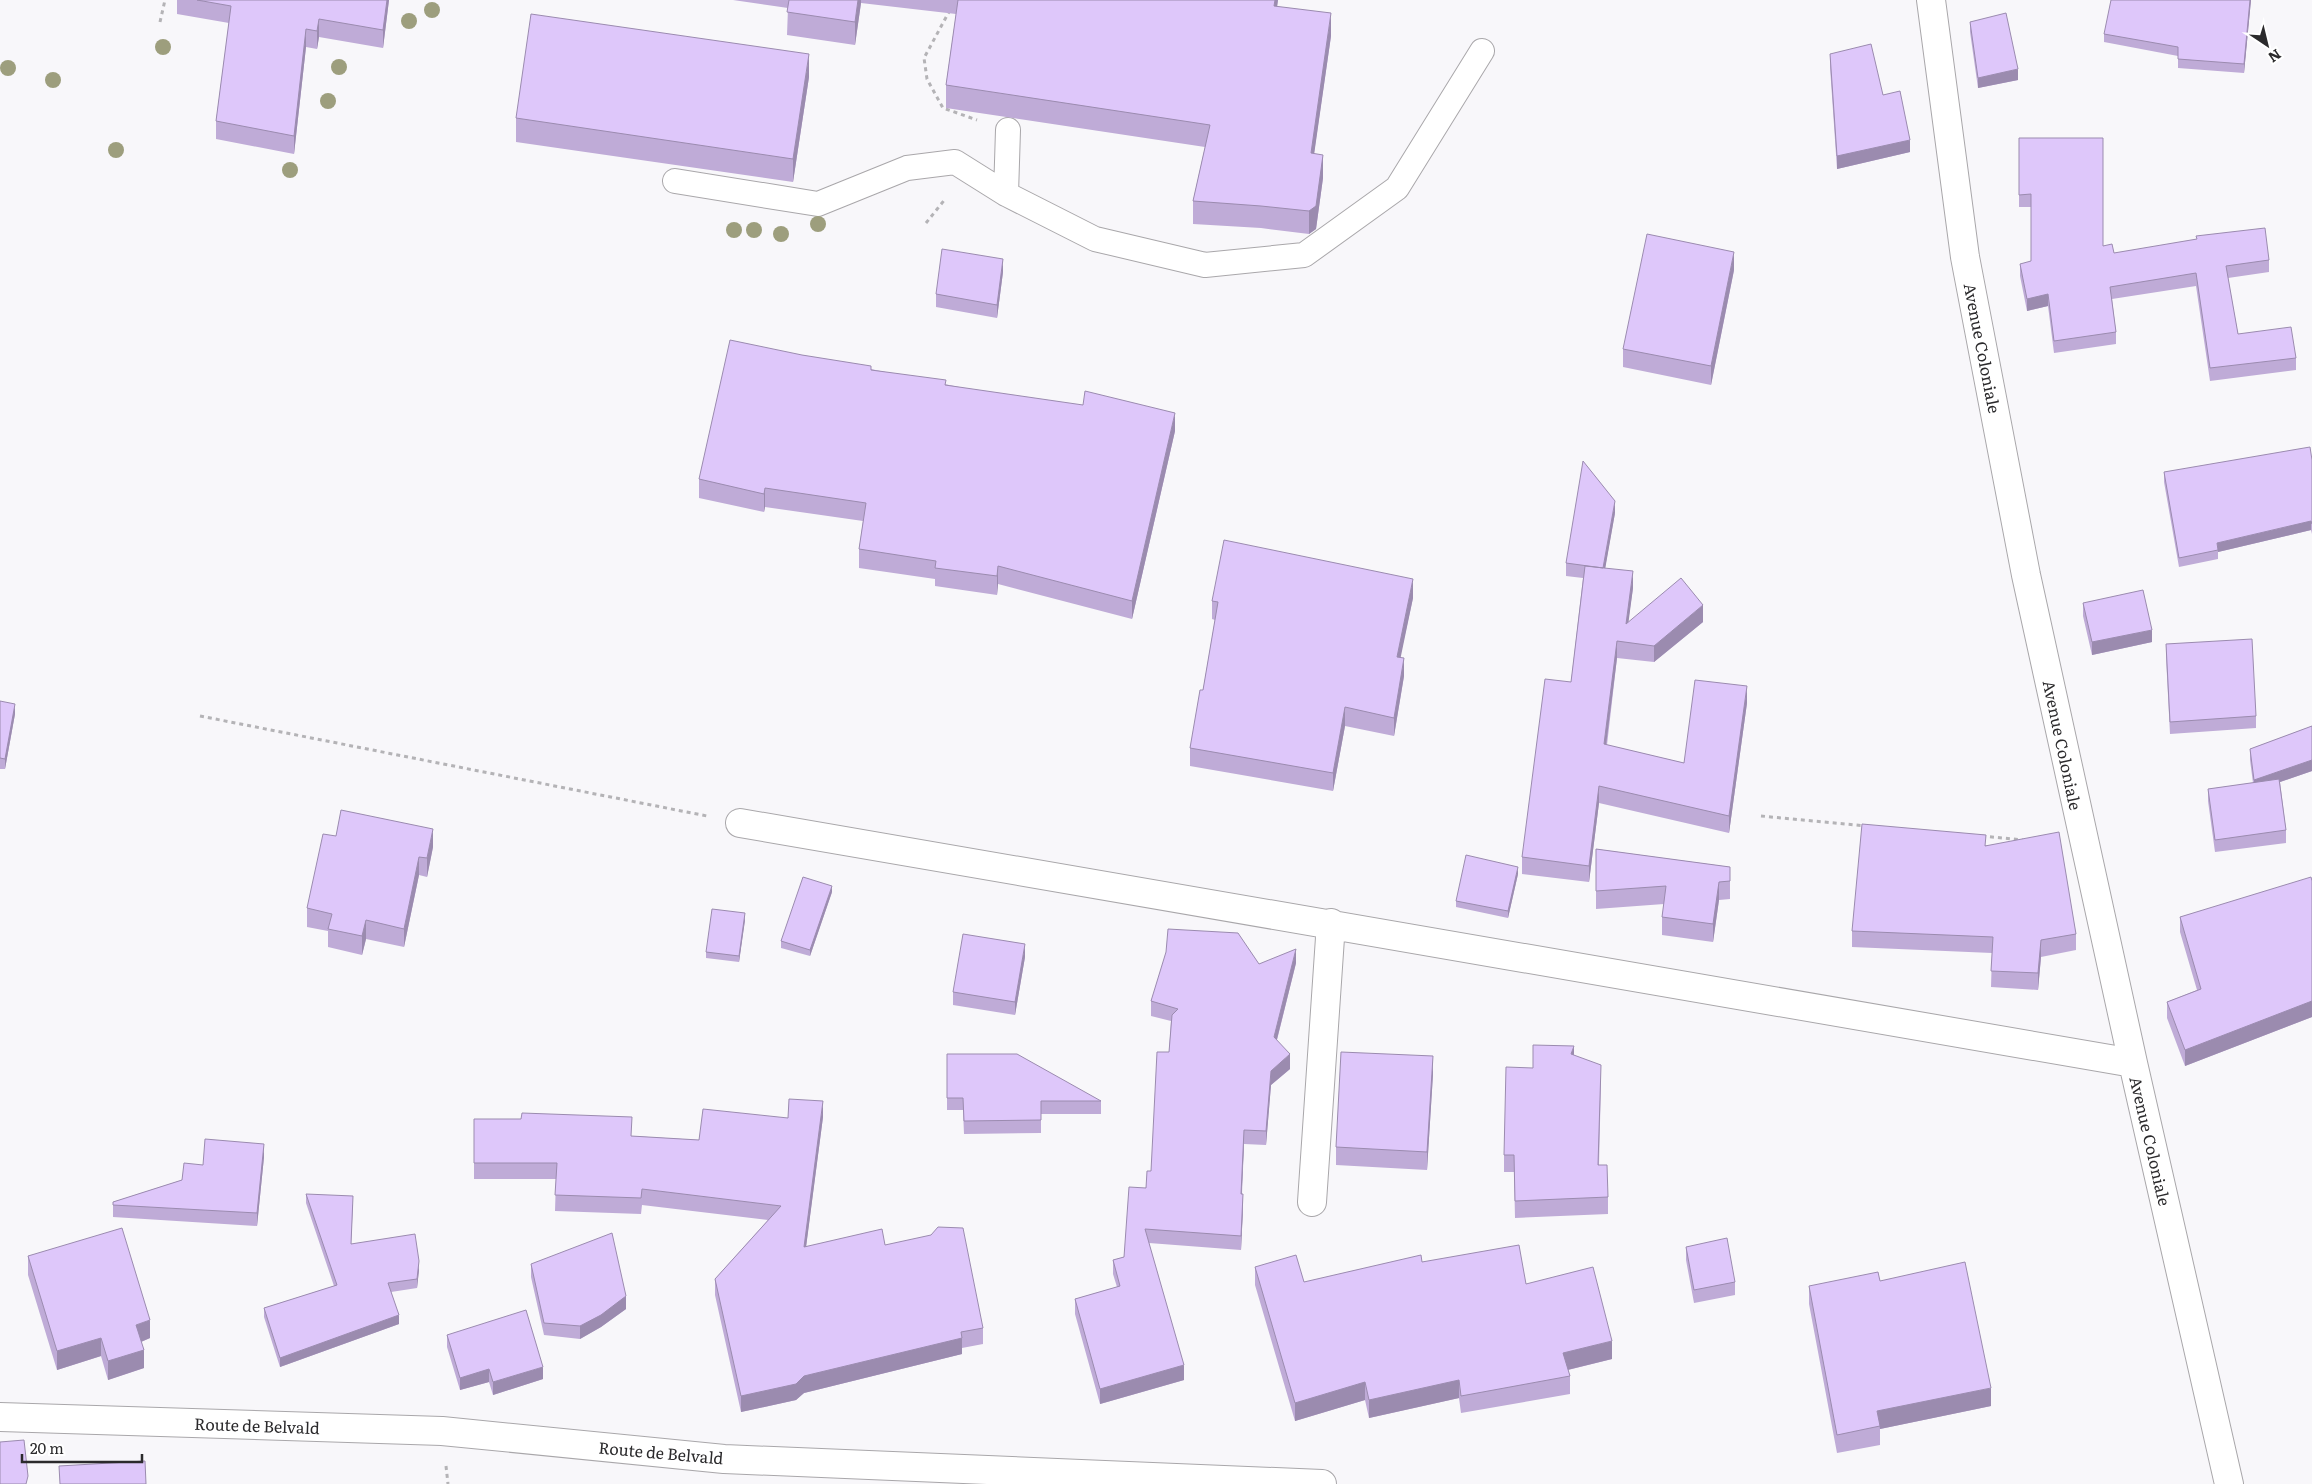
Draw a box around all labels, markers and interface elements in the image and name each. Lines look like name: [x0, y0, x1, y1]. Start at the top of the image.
north arrow: [2242, 20, 2292, 70]
text: N: [2264, 45, 2286, 68]
street label: Avenue Coloniale: [1959, 281, 2007, 415]
street label: Avenue Coloniale: [2038, 678, 2088, 812]
street label: Avenue Coloniale: [2124, 1074, 2178, 1208]
street label: Route de Belvald: [194, 1411, 320, 1439]
scale bar: [22, 1432, 142, 1464]
street label: Route de Belvald: [597, 1435, 725, 1469]
text: 20 m: [30, 1436, 64, 1459]

